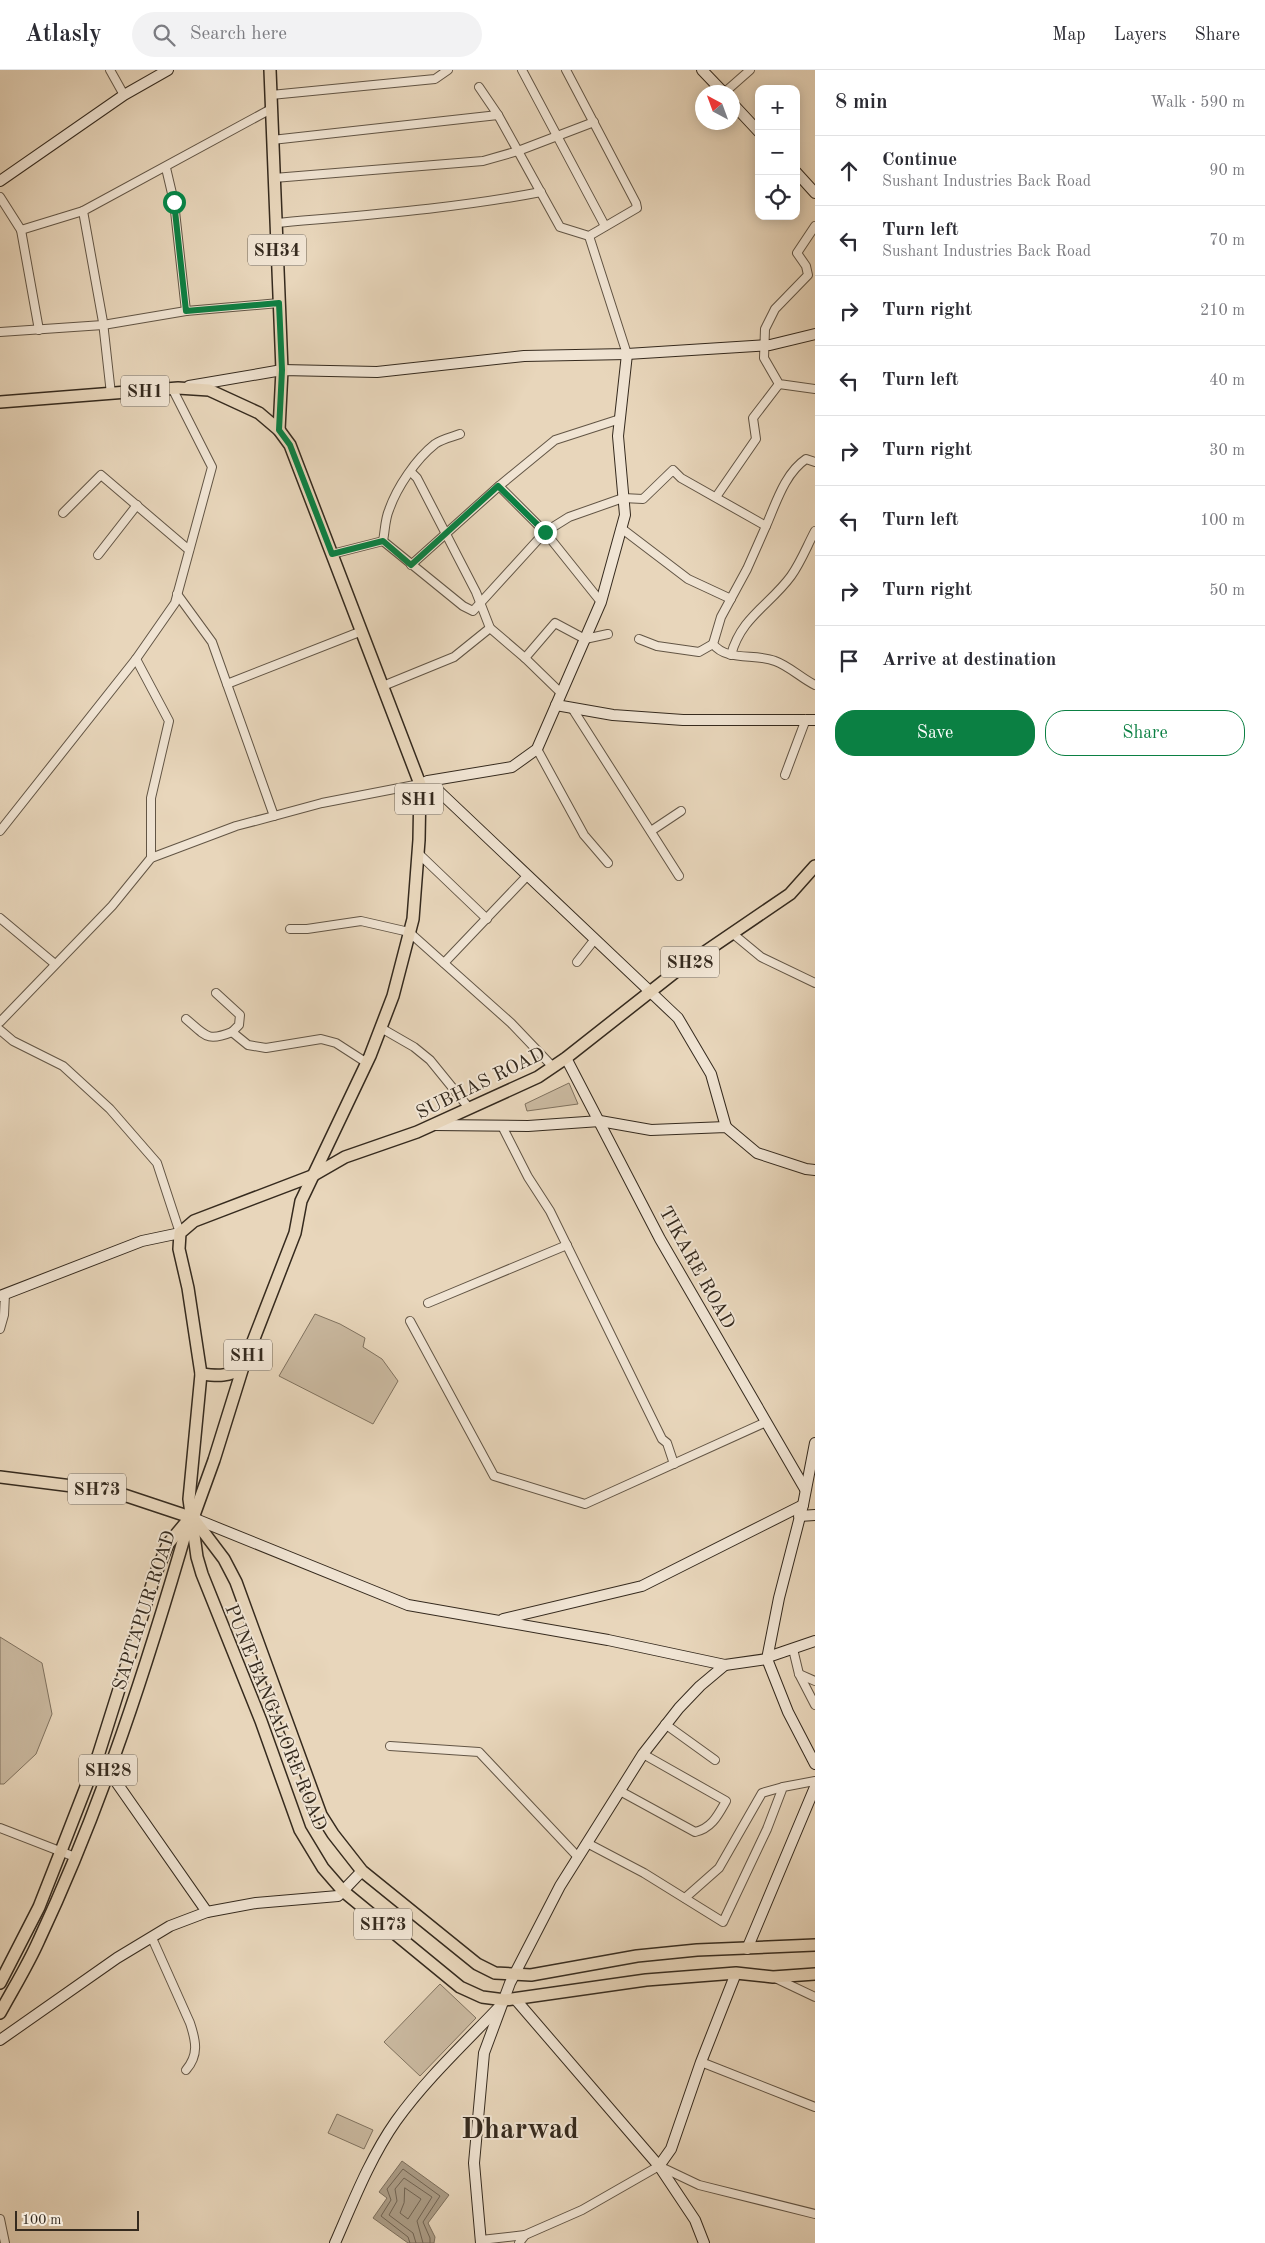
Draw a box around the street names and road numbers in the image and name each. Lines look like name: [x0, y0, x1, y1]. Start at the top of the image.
road number: SH34: [248, 234, 306, 266]
road number: SH1: [121, 376, 169, 406]
road number: SH1: [395, 784, 443, 814]
road number: SH28: [661, 946, 719, 978]
street label: SUBHAS ROAD: [414, 1045, 549, 1124]
street label: TIKARE ROAD: [654, 1204, 737, 1333]
road number: SH1: [224, 1340, 272, 1370]
road number: SH73: [68, 1474, 126, 1505]
street label: SAPTAPUR ROAD: [111, 1529, 180, 1693]
street label: PUNE BANGALORE ROAD: [220, 1602, 329, 1834]
road number: SH28: [79, 1754, 137, 1786]
road number: SH73: [354, 1908, 412, 1940]

